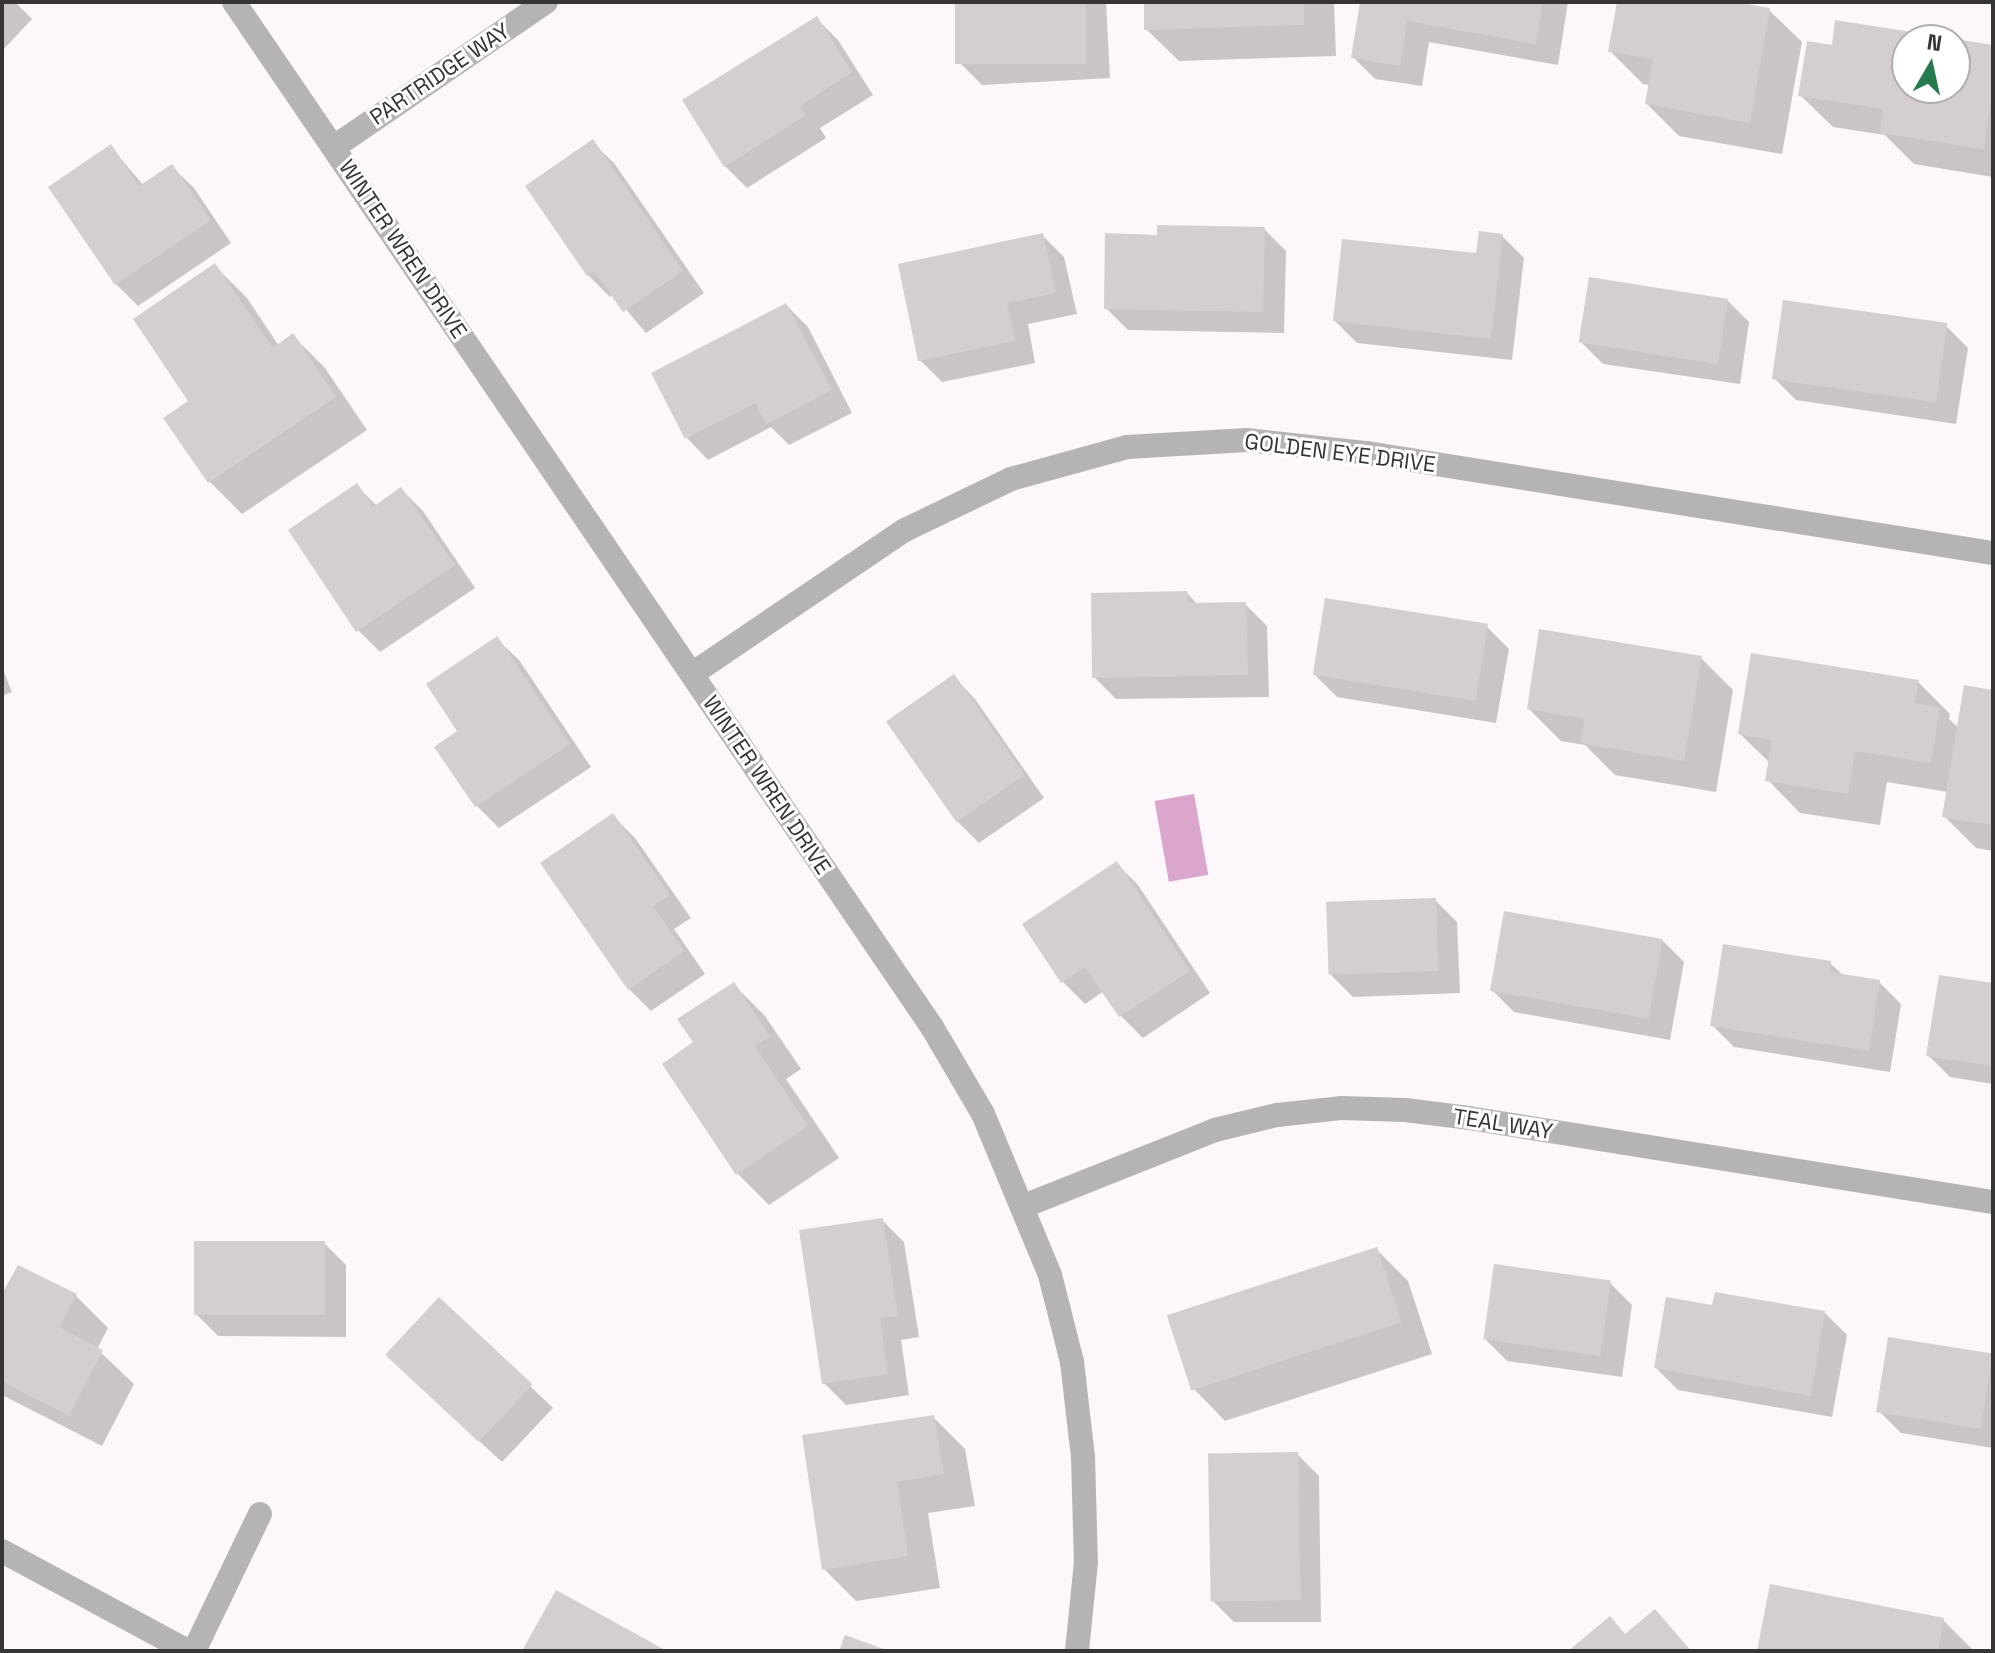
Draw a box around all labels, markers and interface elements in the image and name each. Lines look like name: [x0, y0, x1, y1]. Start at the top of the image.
street label: PARTRIDGE WAY: [365, 17, 515, 131]
north arrow: [1891, 24, 1971, 104]
text: N: [1925, 27, 1944, 57]
street label: WINTER WREN DRIVE: [333, 155, 473, 343]
street label: GOLDEN EYE DRIVE: [1243, 428, 1437, 478]
street label: WINTER WREN DRIVE: [697, 691, 837, 879]
street label: TEAL WAY: [1451, 1103, 1555, 1145]

